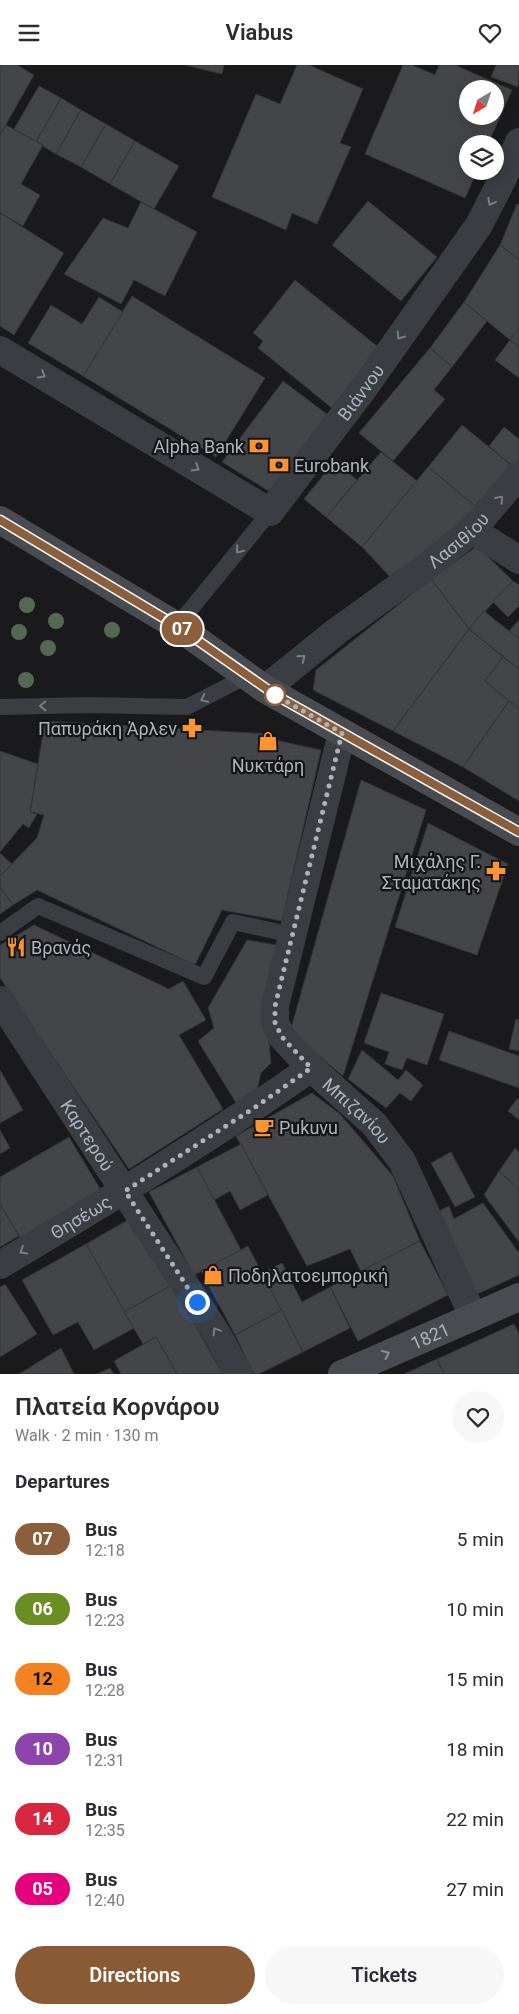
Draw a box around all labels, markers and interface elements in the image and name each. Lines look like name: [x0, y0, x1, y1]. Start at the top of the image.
icon: menu: [15, 19, 43, 47]
icon: heart: [476, 19, 504, 47]
text: Viabus: [226, 20, 293, 45]
north arrow: [459, 80, 504, 125]
map controls: [459, 80, 504, 180]
button: layers: [459, 135, 504, 180]
one-way arrow: [487, 197, 497, 206]
one-way arrow: [397, 330, 406, 340]
street label: Βιάννου: [333, 360, 388, 424]
one-way arrow: [36, 369, 45, 379]
bank icon: Alpha Bank: [248, 435, 270, 457]
place label: Alpha Bank: [154, 436, 245, 457]
bank icon: Eurobank: [268, 454, 290, 476]
place label: Eurobank: [294, 455, 370, 476]
one-way arrow: [191, 462, 200, 472]
one-way arrow: [494, 495, 503, 504]
street label: Λασιθίου: [423, 508, 493, 572]
one-way arrow: [236, 544, 244, 553]
line badge: 07: [160, 613, 204, 645]
text: 07: [172, 618, 192, 639]
one-way arrow: [297, 654, 306, 663]
unlabelled marker: [264, 684, 286, 706]
one-way arrow: [200, 693, 209, 703]
one-way arrow: [39, 701, 47, 711]
pharmacy icon: Παπυράκη Άρλεν: [181, 717, 203, 739]
place label: Παπυράκη Άρλεν: [38, 718, 177, 739]
shop icon: Νυκτάρη: [257, 730, 279, 752]
place label: Νυκτάρη: [232, 755, 304, 776]
place label: Μιχάλης Γ. Σταματάκης: [382, 851, 481, 893]
pharmacy icon: Μιχάλης Γ. Σταματάκης: [485, 860, 507, 882]
restaurant icon: Βρανάς: [5, 936, 27, 958]
place label: Βρανάς: [31, 937, 91, 958]
street label: Μπιζανίου: [319, 1073, 395, 1148]
street label: Καρτερού: [57, 1095, 119, 1175]
cafe icon: Pukuvu: [253, 1116, 275, 1138]
place label: Pukuvu: [279, 1117, 338, 1138]
street label: Θησέως: [47, 1190, 115, 1243]
one-way arrow: [19, 1245, 28, 1255]
shop icon: Ποδηλατοεμπορική: [202, 1264, 224, 1286]
place label: Ποδηλατοεμπορική: [228, 1265, 388, 1286]
your location: [185, 1290, 210, 1315]
street label: 1821: [407, 1318, 453, 1353]
one-way arrow: [212, 1328, 222, 1337]
one-way arrow: [381, 1350, 390, 1361]
button: heart: [452, 1391, 504, 1443]
text: Πλατεία Κορνάρου: [15, 1393, 220, 1421]
text: Walk · 2 min · 130 m: [15, 1426, 159, 1445]
text: Departures: [15, 1470, 110, 1493]
text: Bus: [85, 1518, 118, 1541]
text: 07: [32, 1528, 53, 1549]
text: 5 min: [457, 1528, 504, 1551]
text: 12:18: [85, 1541, 125, 1560]
text: Bus: [85, 1588, 118, 1611]
text: 06: [32, 1598, 53, 1619]
text: 10 min: [446, 1598, 504, 1621]
text: 12:23: [85, 1611, 125, 1630]
text: Bus: [85, 1658, 118, 1681]
text: 12: [32, 1668, 53, 1689]
text: 15 min: [446, 1668, 504, 1691]
text: 12:28: [85, 1681, 125, 1700]
text: Bus: [85, 1728, 118, 1751]
text: 10: [32, 1738, 53, 1759]
text: 18 min: [446, 1738, 504, 1761]
text: 12:31: [85, 1751, 125, 1770]
text: Bus: [85, 1798, 118, 1821]
text: 14: [32, 1808, 53, 1829]
text: 22 min: [446, 1808, 504, 1831]
text: 12:35: [85, 1821, 125, 1840]
text: Bus: [85, 1868, 118, 1891]
text: 05: [32, 1878, 53, 1899]
text: 27 min: [446, 1878, 504, 1901]
text: 12:40: [85, 1891, 125, 1910]
button: Directions: [15, 1946, 255, 2004]
button: Tickets: [265, 1946, 504, 2004]

